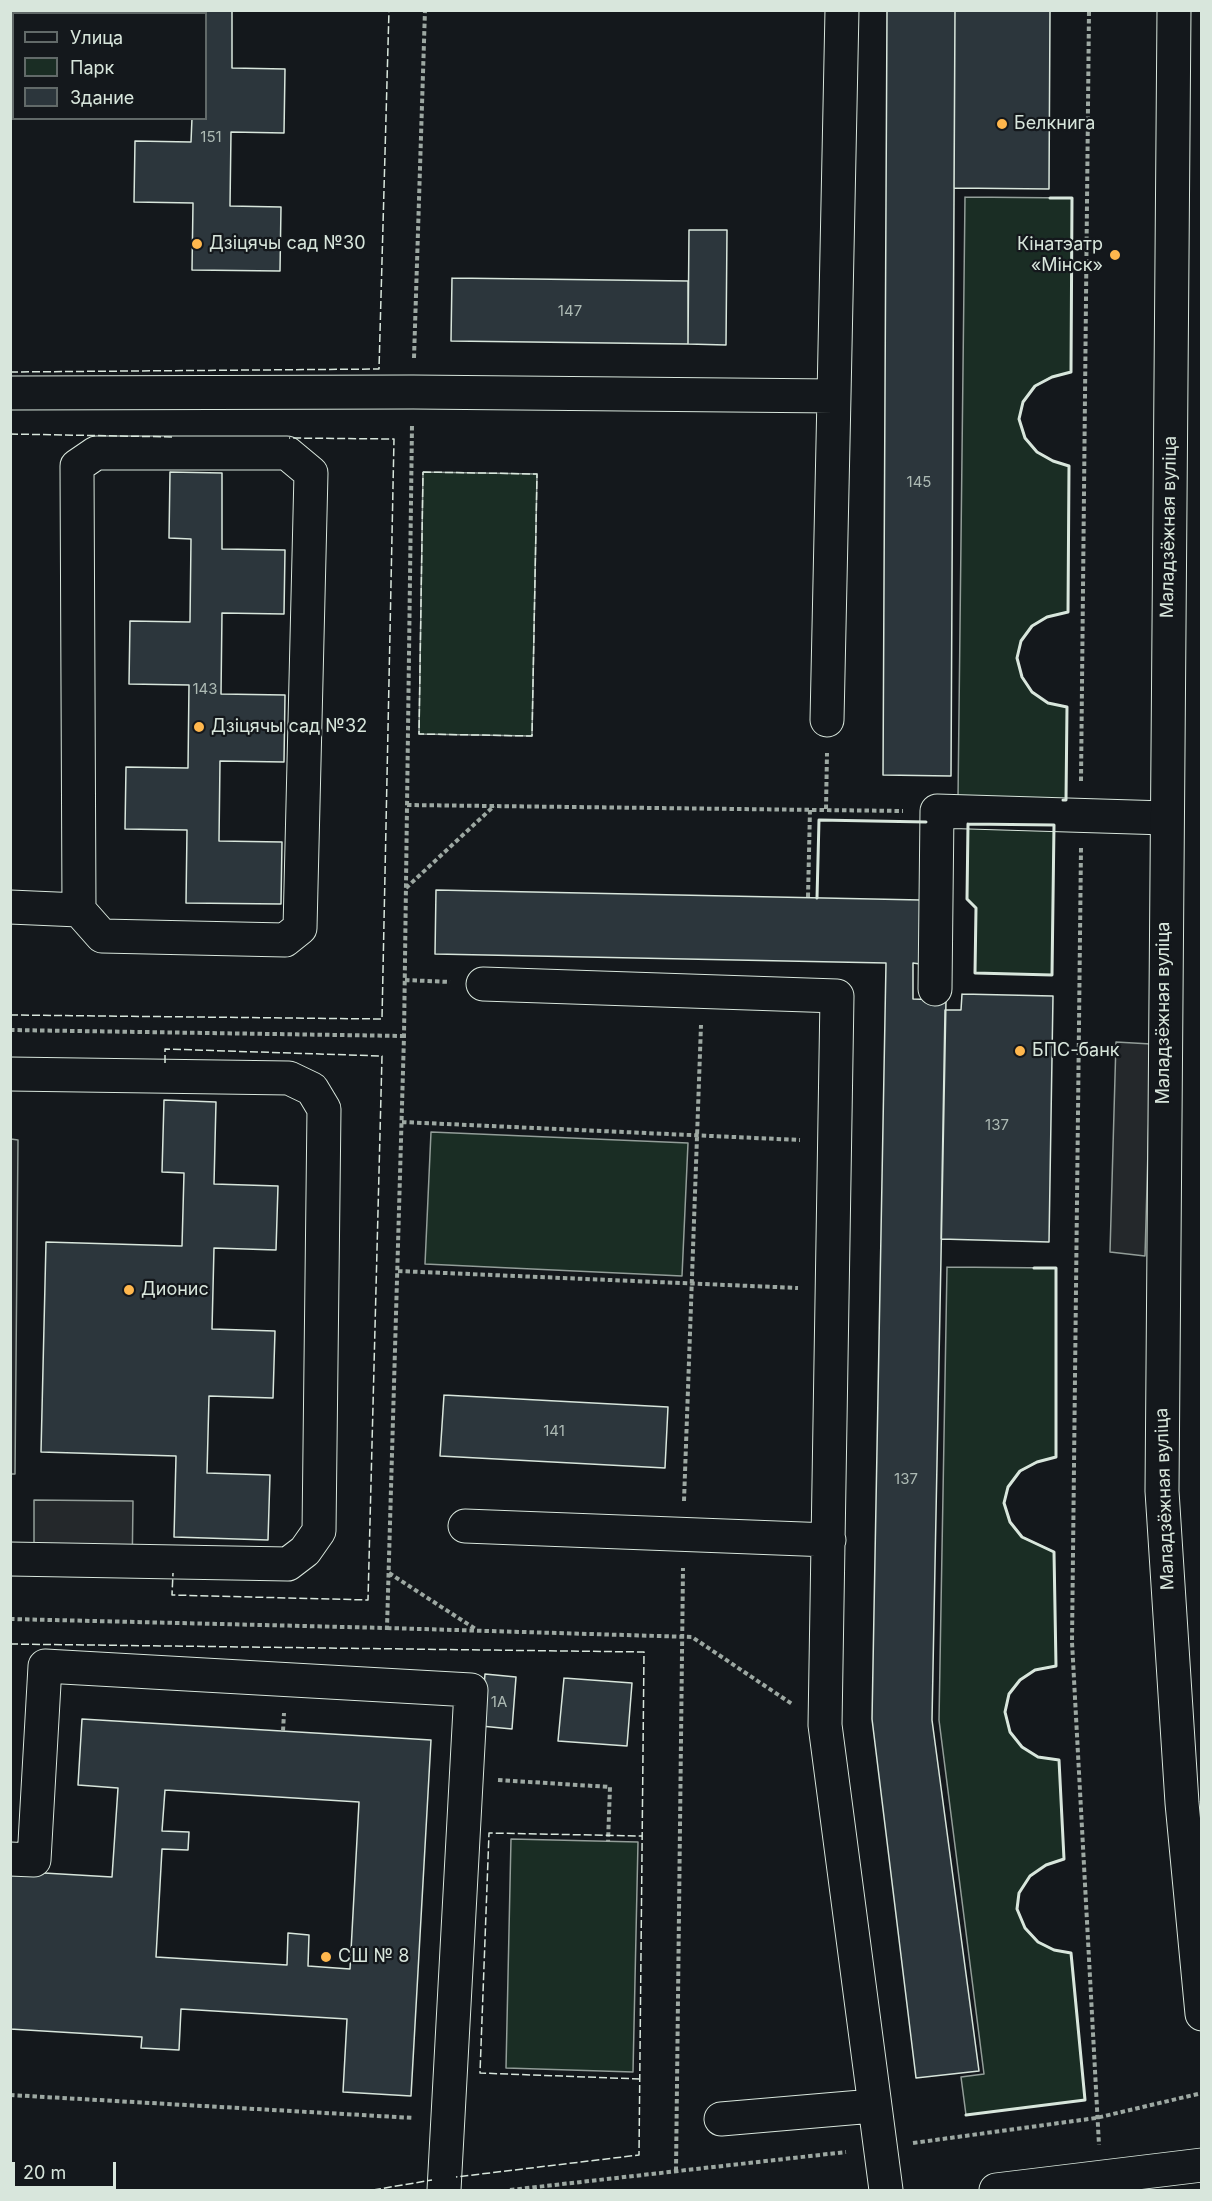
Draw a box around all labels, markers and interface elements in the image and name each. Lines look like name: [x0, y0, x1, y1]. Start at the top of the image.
legend: [12, 12, 207, 120]
text: Улица: [70, 27, 123, 48]
text: Парк: [70, 57, 114, 78]
text: Здание: [70, 87, 134, 108]
place label: Белкнига: [1014, 113, 1095, 135]
marker: Белкнига: [995, 117, 1009, 131]
house number: 151: [200, 128, 222, 146]
place label: Дзіцячы сад №30: [209, 233, 366, 255]
place label: Кінатэатр «Мінск»: [1017, 234, 1103, 276]
marker: Дзіцячы сад №30: [190, 237, 204, 251]
marker: Кінатэатр «Мінск»: [1108, 248, 1122, 262]
house number: 147: [558, 302, 582, 320]
street label: Маладзёжная вуліца: [1157, 436, 1181, 618]
house number: 145: [907, 473, 931, 491]
house number: 143: [192, 680, 218, 698]
place label: Дзіцячы сад №32: [211, 716, 367, 738]
marker: Дзіцячы сад №32: [192, 720, 206, 734]
street label: Маладзёжная вуліца: [1153, 922, 1175, 1104]
place label: БПС-банк: [1032, 1040, 1120, 1062]
marker: БПС-банк: [1013, 1044, 1027, 1058]
house number: 137: [985, 1116, 1009, 1134]
place label: Дионис: [141, 1279, 209, 1301]
marker: Дионис: [122, 1283, 136, 1297]
street label: Маладзёжная вуліца: [1151, 1407, 1179, 1591]
house number: 141: [543, 1422, 565, 1440]
house number: 137: [894, 1470, 918, 1488]
house number: 1А: [491, 1693, 507, 1711]
place label: СШ № 8: [338, 1946, 409, 1968]
marker: СШ № 8: [319, 1950, 333, 1964]
scale bar: [15, 2150, 118, 2188]
text: 20 m: [23, 2162, 66, 2183]

